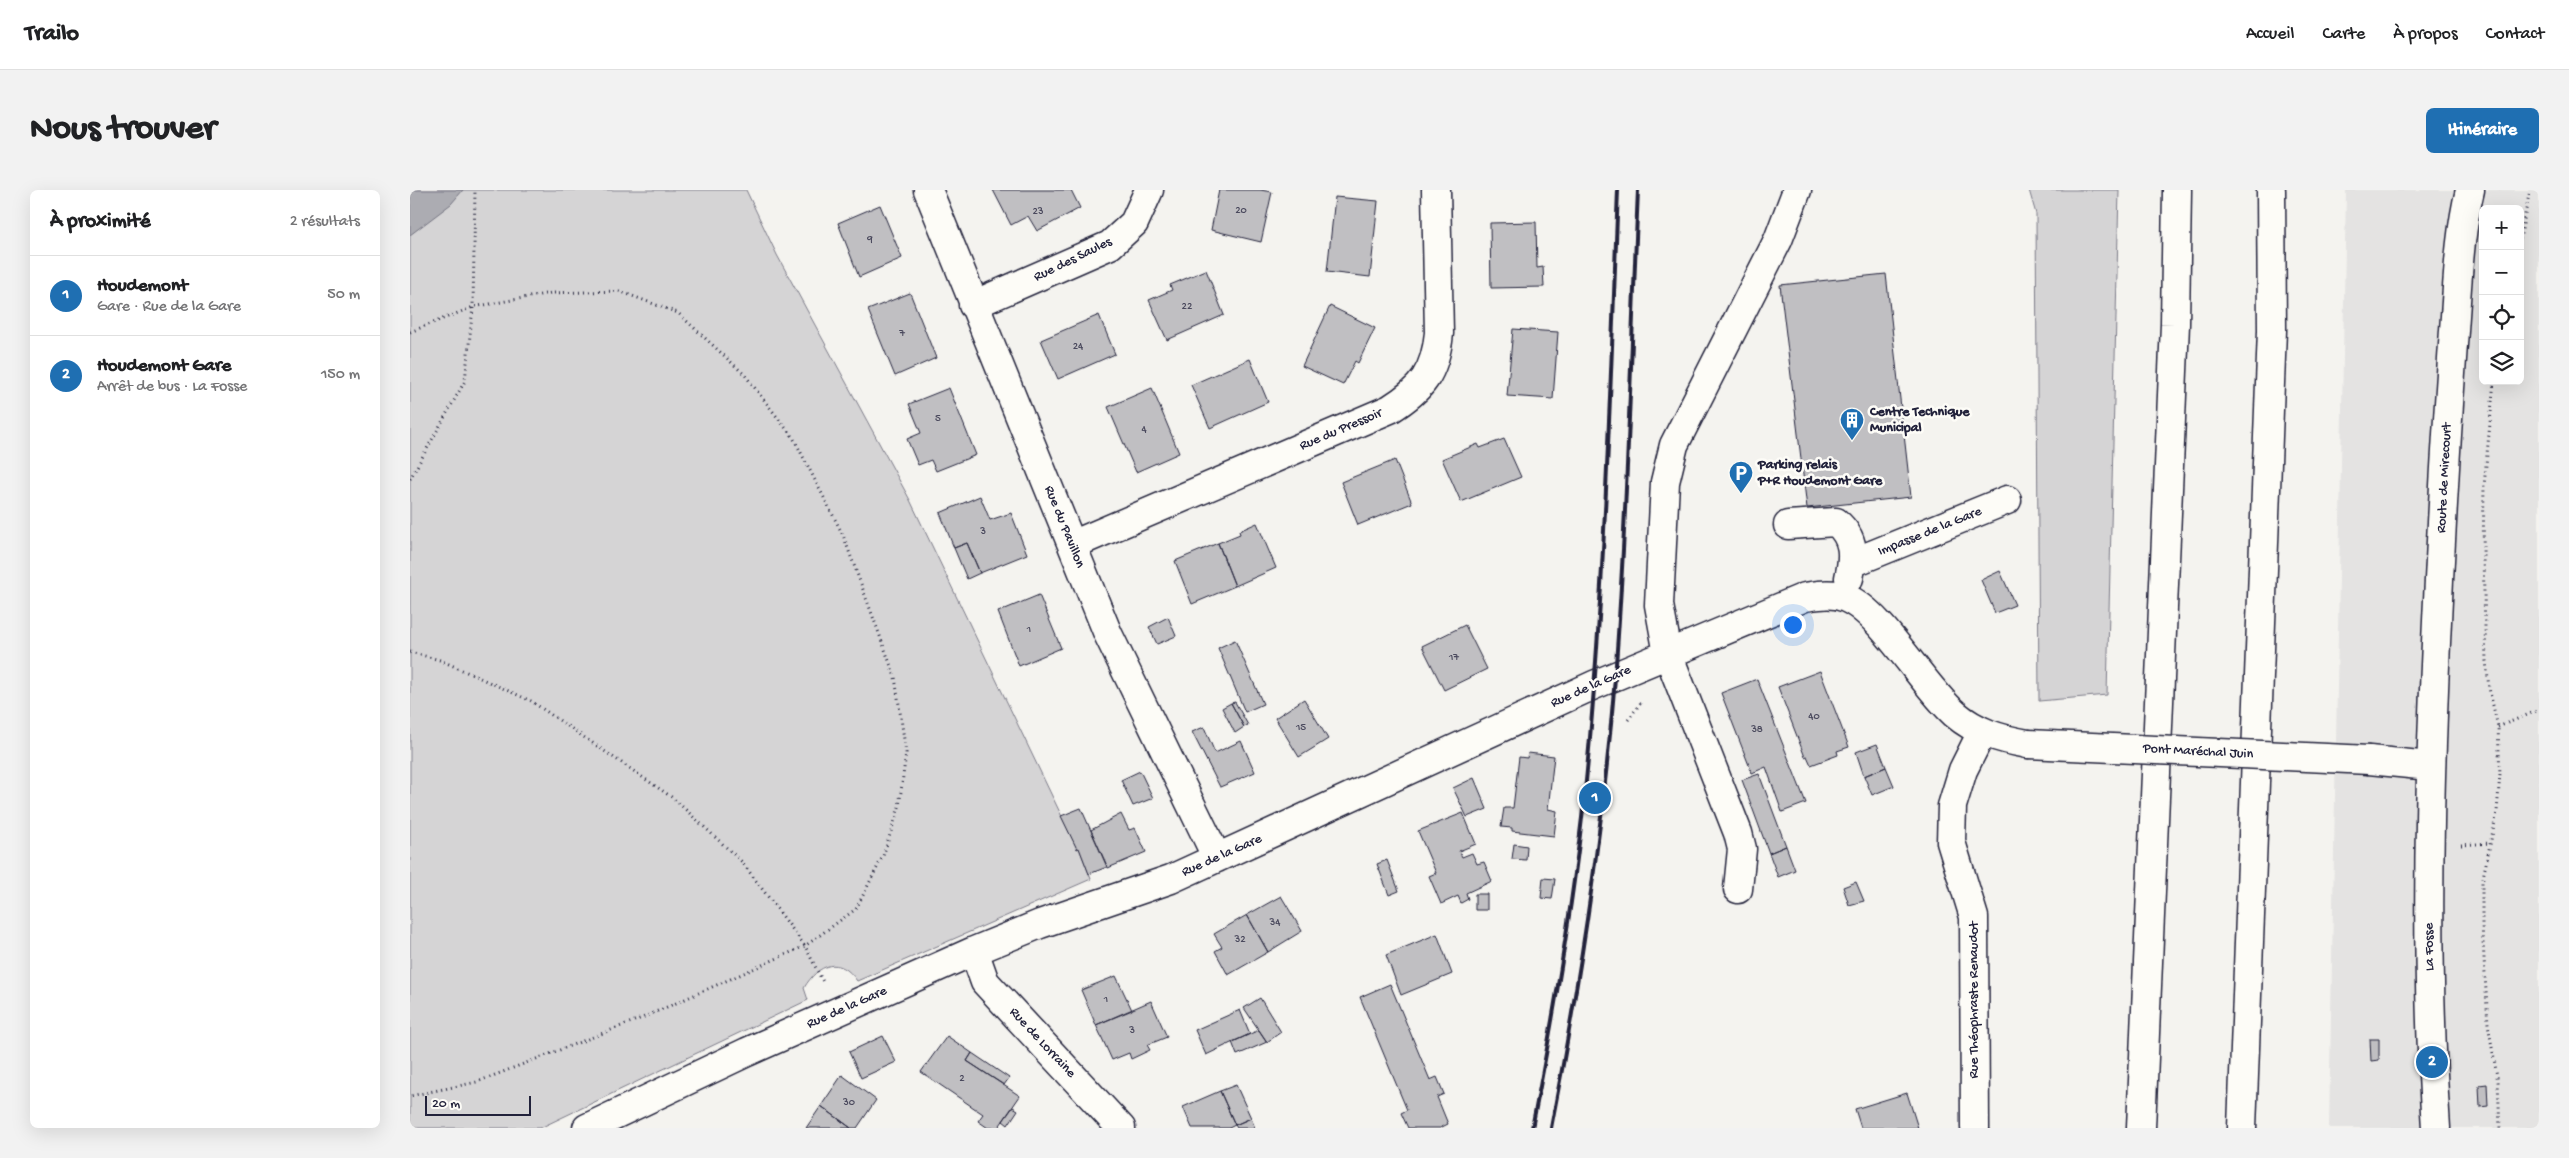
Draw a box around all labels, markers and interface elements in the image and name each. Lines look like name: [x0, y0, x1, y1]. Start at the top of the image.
text: Trailo: [25, 20, 79, 49]
text: Accueil: [2246, 24, 2294, 45]
text: Carte: [2322, 24, 2365, 45]
text: À propos: [2393, 24, 2458, 45]
text: Contact: [2486, 24, 2544, 45]
button: Itinéraire: [2426, 108, 2539, 153]
text: Nous trouver: [30, 110, 216, 151]
house number: 20: [1235, 205, 1247, 217]
map controls: [2479, 205, 2524, 385]
button: +: [2479, 205, 2524, 250]
house number: 23: [1032, 206, 1044, 218]
text: À proximité: [50, 210, 151, 235]
text: 2 résultats: [290, 213, 360, 232]
street label: Rue des Saules: [1031, 233, 1116, 286]
house number: 9: [866, 234, 873, 246]
button: −: [2479, 250, 2524, 295]
text: Houdemont: [97, 275, 188, 298]
text: 1: [63, 286, 69, 305]
text: 50 m: [327, 286, 360, 305]
button: locate: [2479, 295, 2524, 340]
text: Gare · Rue de la Gare: [97, 298, 241, 317]
house number: 22: [1182, 301, 1193, 313]
house number: 7: [898, 328, 905, 340]
button: layers: [2479, 340, 2524, 385]
house number: 24: [1073, 341, 1084, 353]
text: Houdemont Gare: [97, 355, 231, 378]
text: 2: [62, 366, 70, 385]
text: 150 m: [321, 366, 360, 385]
text: Arrêt de bus · La Fosse: [97, 378, 247, 397]
place label: Centre Technique Municipal: [1869, 404, 1970, 437]
street label: Rue du Pressoir: [1297, 405, 1386, 455]
building icon: Centre Technique Municipal: [1839, 407, 1865, 441]
house number: 5: [935, 413, 941, 425]
street label: Route de Mirecourt: [2434, 421, 2456, 534]
house number: 4: [1141, 424, 1147, 436]
place label: Parking relais P+R Houdemont Gare: [1757, 457, 1883, 490]
parking icon: Parking relais P+R Houdemont Gare: [1728, 460, 1754, 494]
street label: Rue du Pavillon: [1040, 483, 1088, 571]
street label: Impasse de la Gare: [1876, 503, 1985, 561]
house number: 3: [979, 526, 986, 538]
your location: [1780, 612, 1806, 638]
house number: 1: [1026, 624, 1031, 636]
house number: 17: [1448, 652, 1459, 664]
street label: Rue de la Gare: [1548, 661, 1635, 712]
house number: 40: [1808, 711, 1820, 723]
house number: 15: [1295, 722, 1306, 734]
house number: 38: [1750, 724, 1763, 736]
street label: Pont Maréchal Juin: [2141, 741, 2254, 763]
pin: 1: [1579, 779, 1611, 817]
street label: Rue de la Gare: [1179, 830, 1266, 881]
house number: 34: [1269, 917, 1281, 929]
street label: Rue Théophraste Renaudot: [1966, 920, 1983, 1079]
street label: La Fosse: [2421, 922, 2439, 971]
house number: 32: [1233, 934, 1246, 946]
street label: Rue de la Gare: [804, 982, 891, 1033]
house number: 1: [1103, 994, 1108, 1006]
street label: Rue de Lorraine: [1005, 1004, 1079, 1082]
house number: 3: [1128, 1025, 1135, 1037]
pin: 2: [2416, 1043, 2448, 1081]
house number: 2: [959, 1073, 965, 1085]
scale bar: [425, 1093, 531, 1116]
text: 20 m: [432, 1096, 460, 1113]
house number: 30: [842, 1097, 855, 1109]

